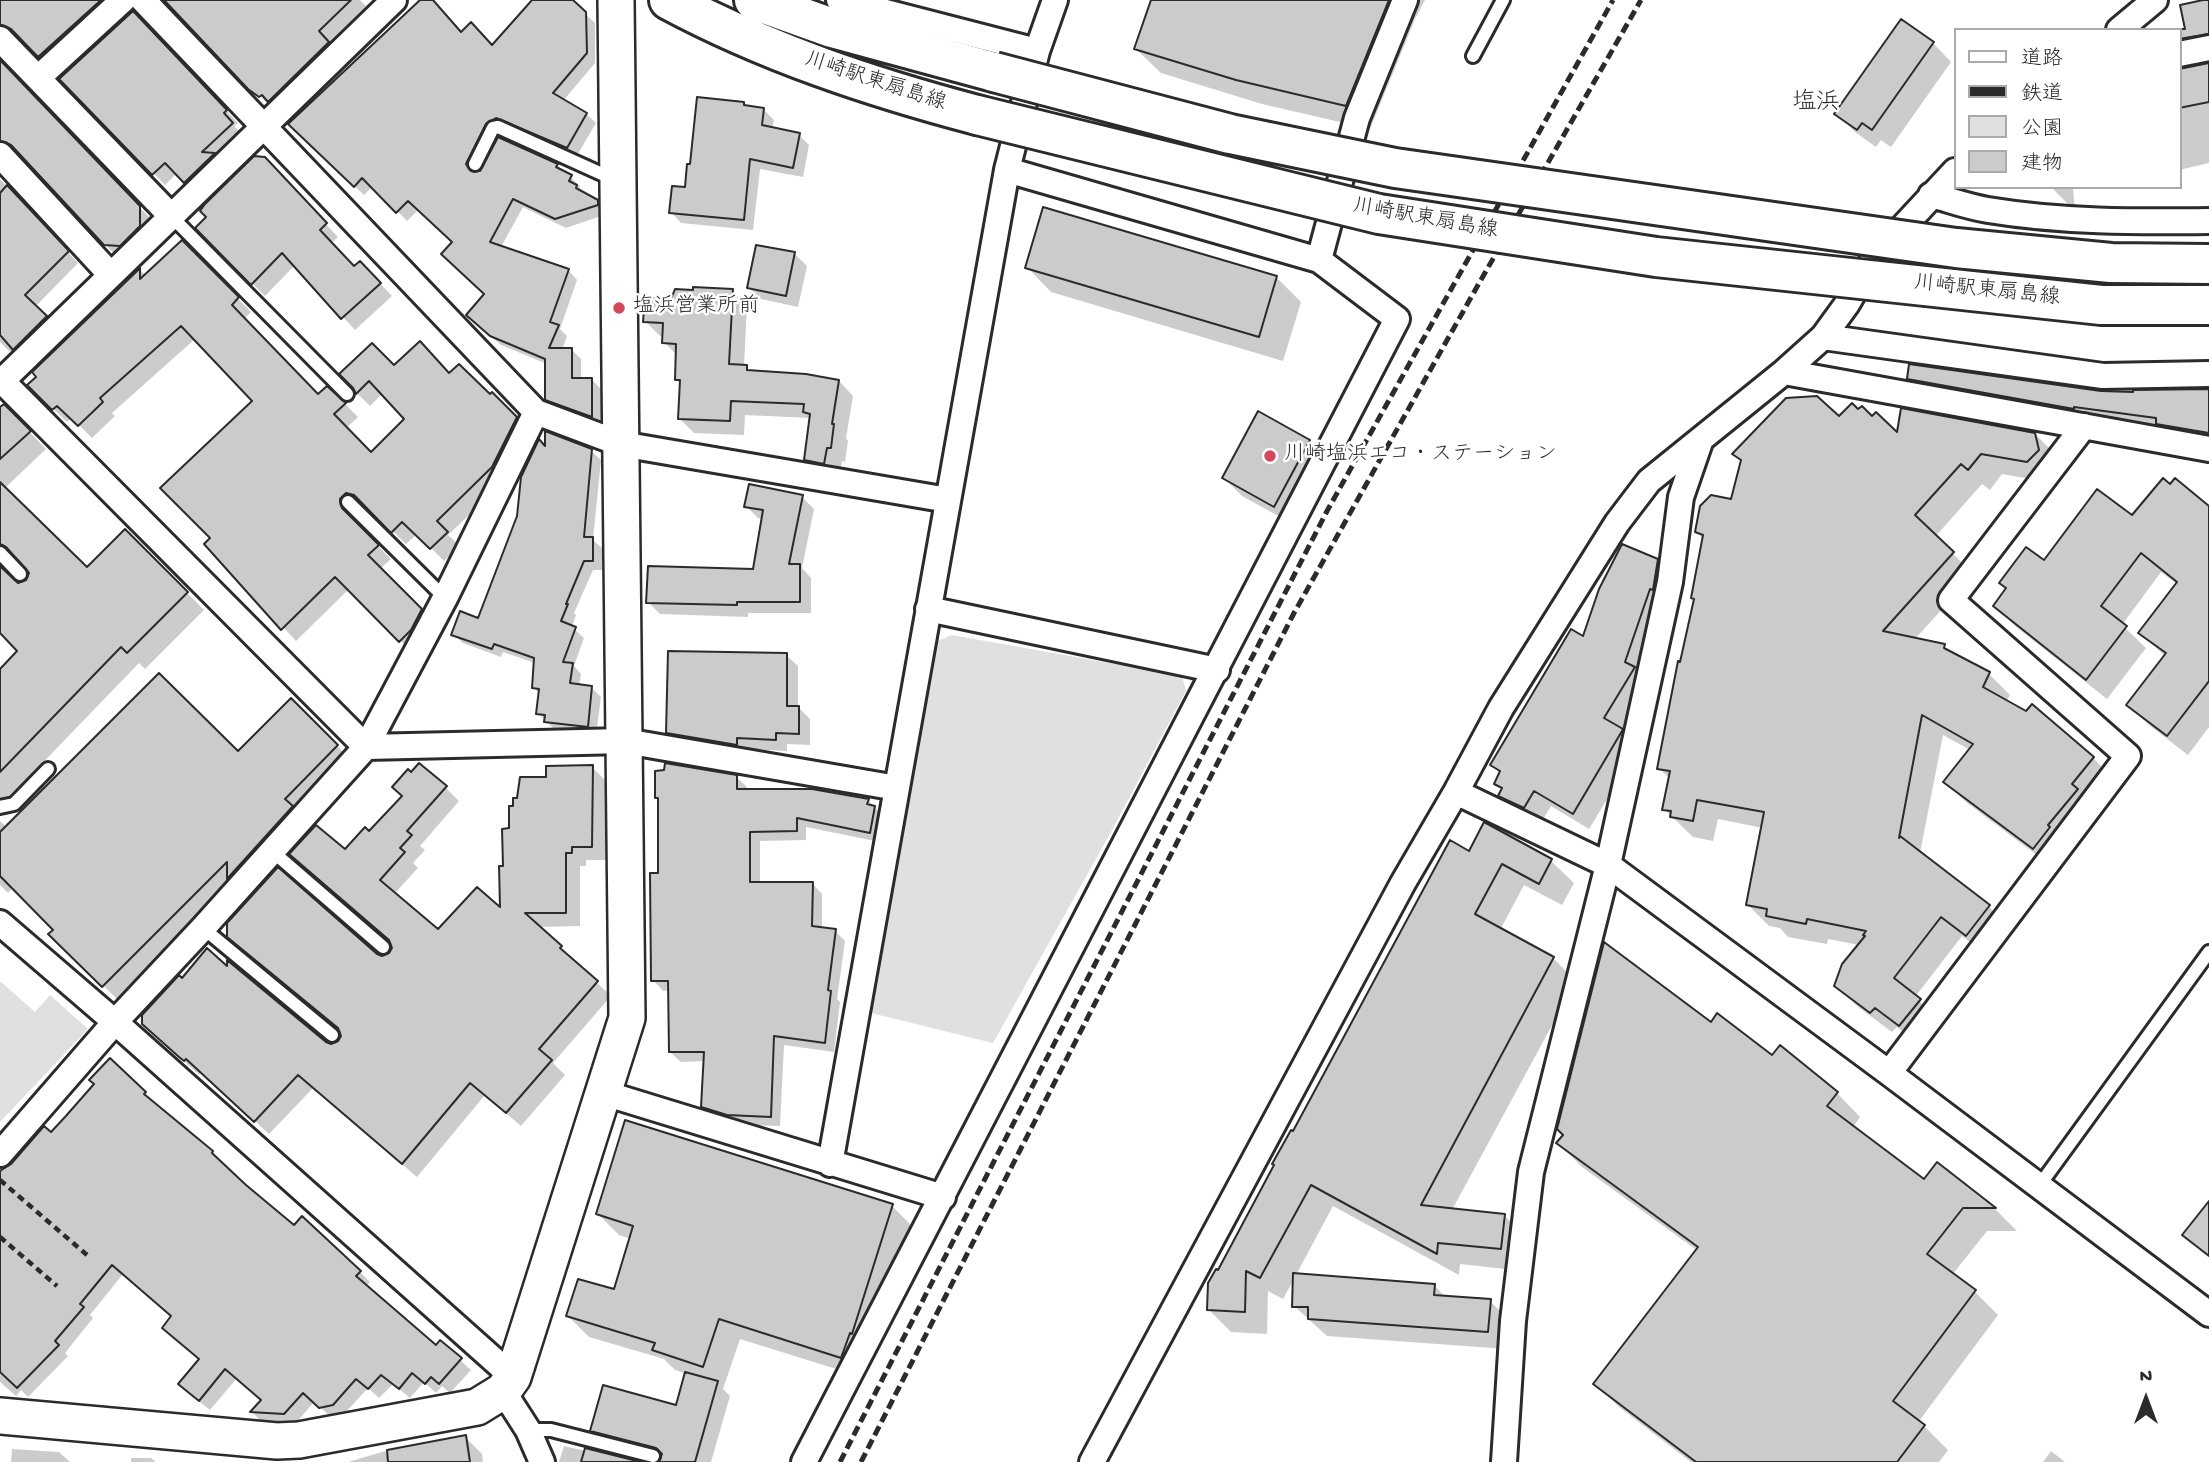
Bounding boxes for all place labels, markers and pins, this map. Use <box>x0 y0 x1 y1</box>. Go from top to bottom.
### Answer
place label: 塩浜営業所前 <box>633 295 759 321</box>
marker: 塩浜営業所前 <box>611 300 627 316</box>
place label: 川崎塩浜エコ・ステーション <box>1284 443 1557 469</box>
marker: 川崎塩浜エコ・ステーション <box>1262 448 1278 464</box>

